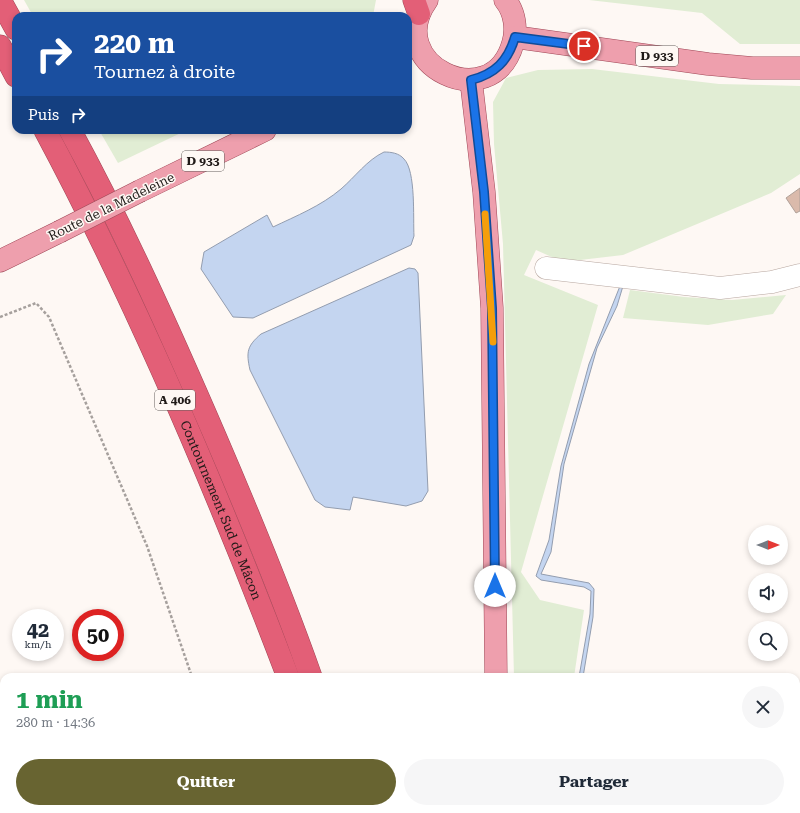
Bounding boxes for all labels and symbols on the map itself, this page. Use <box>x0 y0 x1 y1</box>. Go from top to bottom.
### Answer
pin <box>567 29 601 63</box>
road number: D 933 <box>636 46 678 66</box>
road number: D 933 <box>182 151 224 171</box>
street label: Route de la Madeleine <box>46 169 177 244</box>
road number: A 406 <box>155 390 195 410</box>
street label: Contournement Sud de Mâcon <box>177 418 265 602</box>
north arrow <box>748 525 788 565</box>
position arrow <box>474 565 516 607</box>
speed limit sign: 50 <box>72 609 124 661</box>

